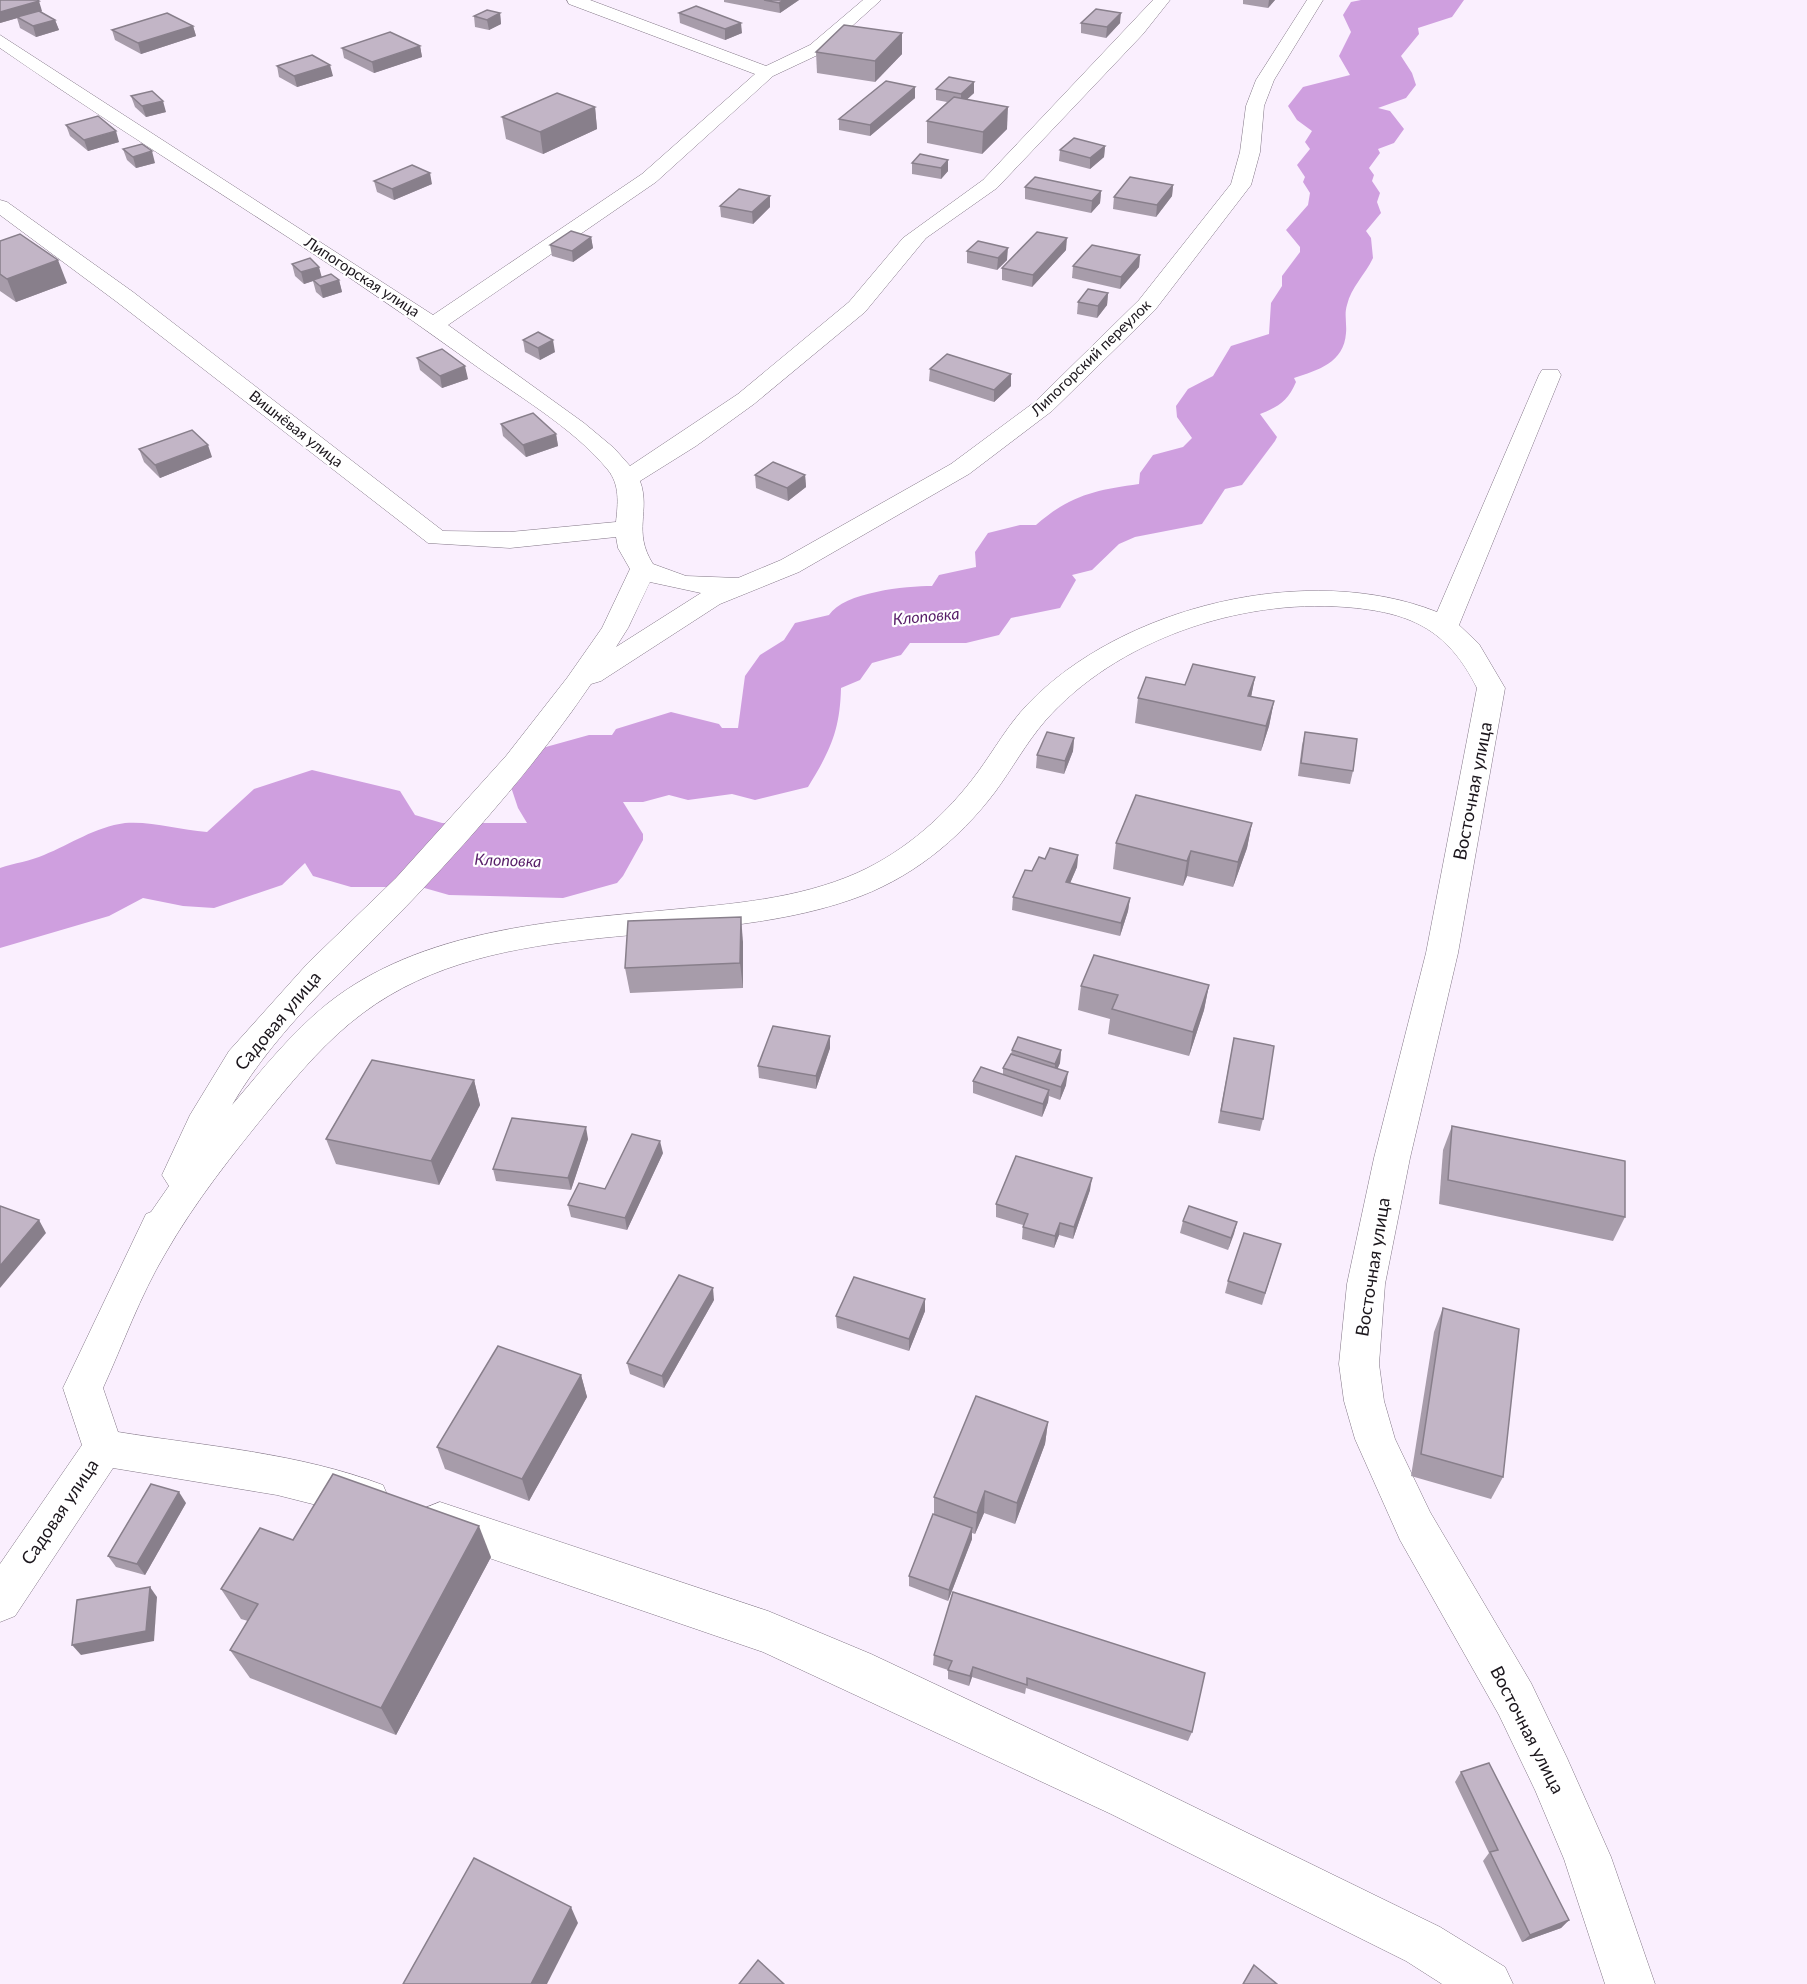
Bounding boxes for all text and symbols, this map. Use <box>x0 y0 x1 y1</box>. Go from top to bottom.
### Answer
street label: Липогорская улица <box>301 232 424 320</box>
street label: Липогорский переулок <box>1026 295 1154 420</box>
street label: Вишнёвая улица <box>246 386 347 470</box>
water label: Клоповка <box>892 603 960 628</box>
street label: Восточная улица <box>1448 720 1496 862</box>
water label: Клоповка <box>474 849 542 870</box>
street label: Садовая улица <box>229 966 325 1074</box>
street label: Восточная улица <box>1350 1196 1394 1338</box>
street label: Садовая улица <box>16 1454 103 1568</box>
street label: Восточная улица <box>1486 1662 1570 1797</box>

